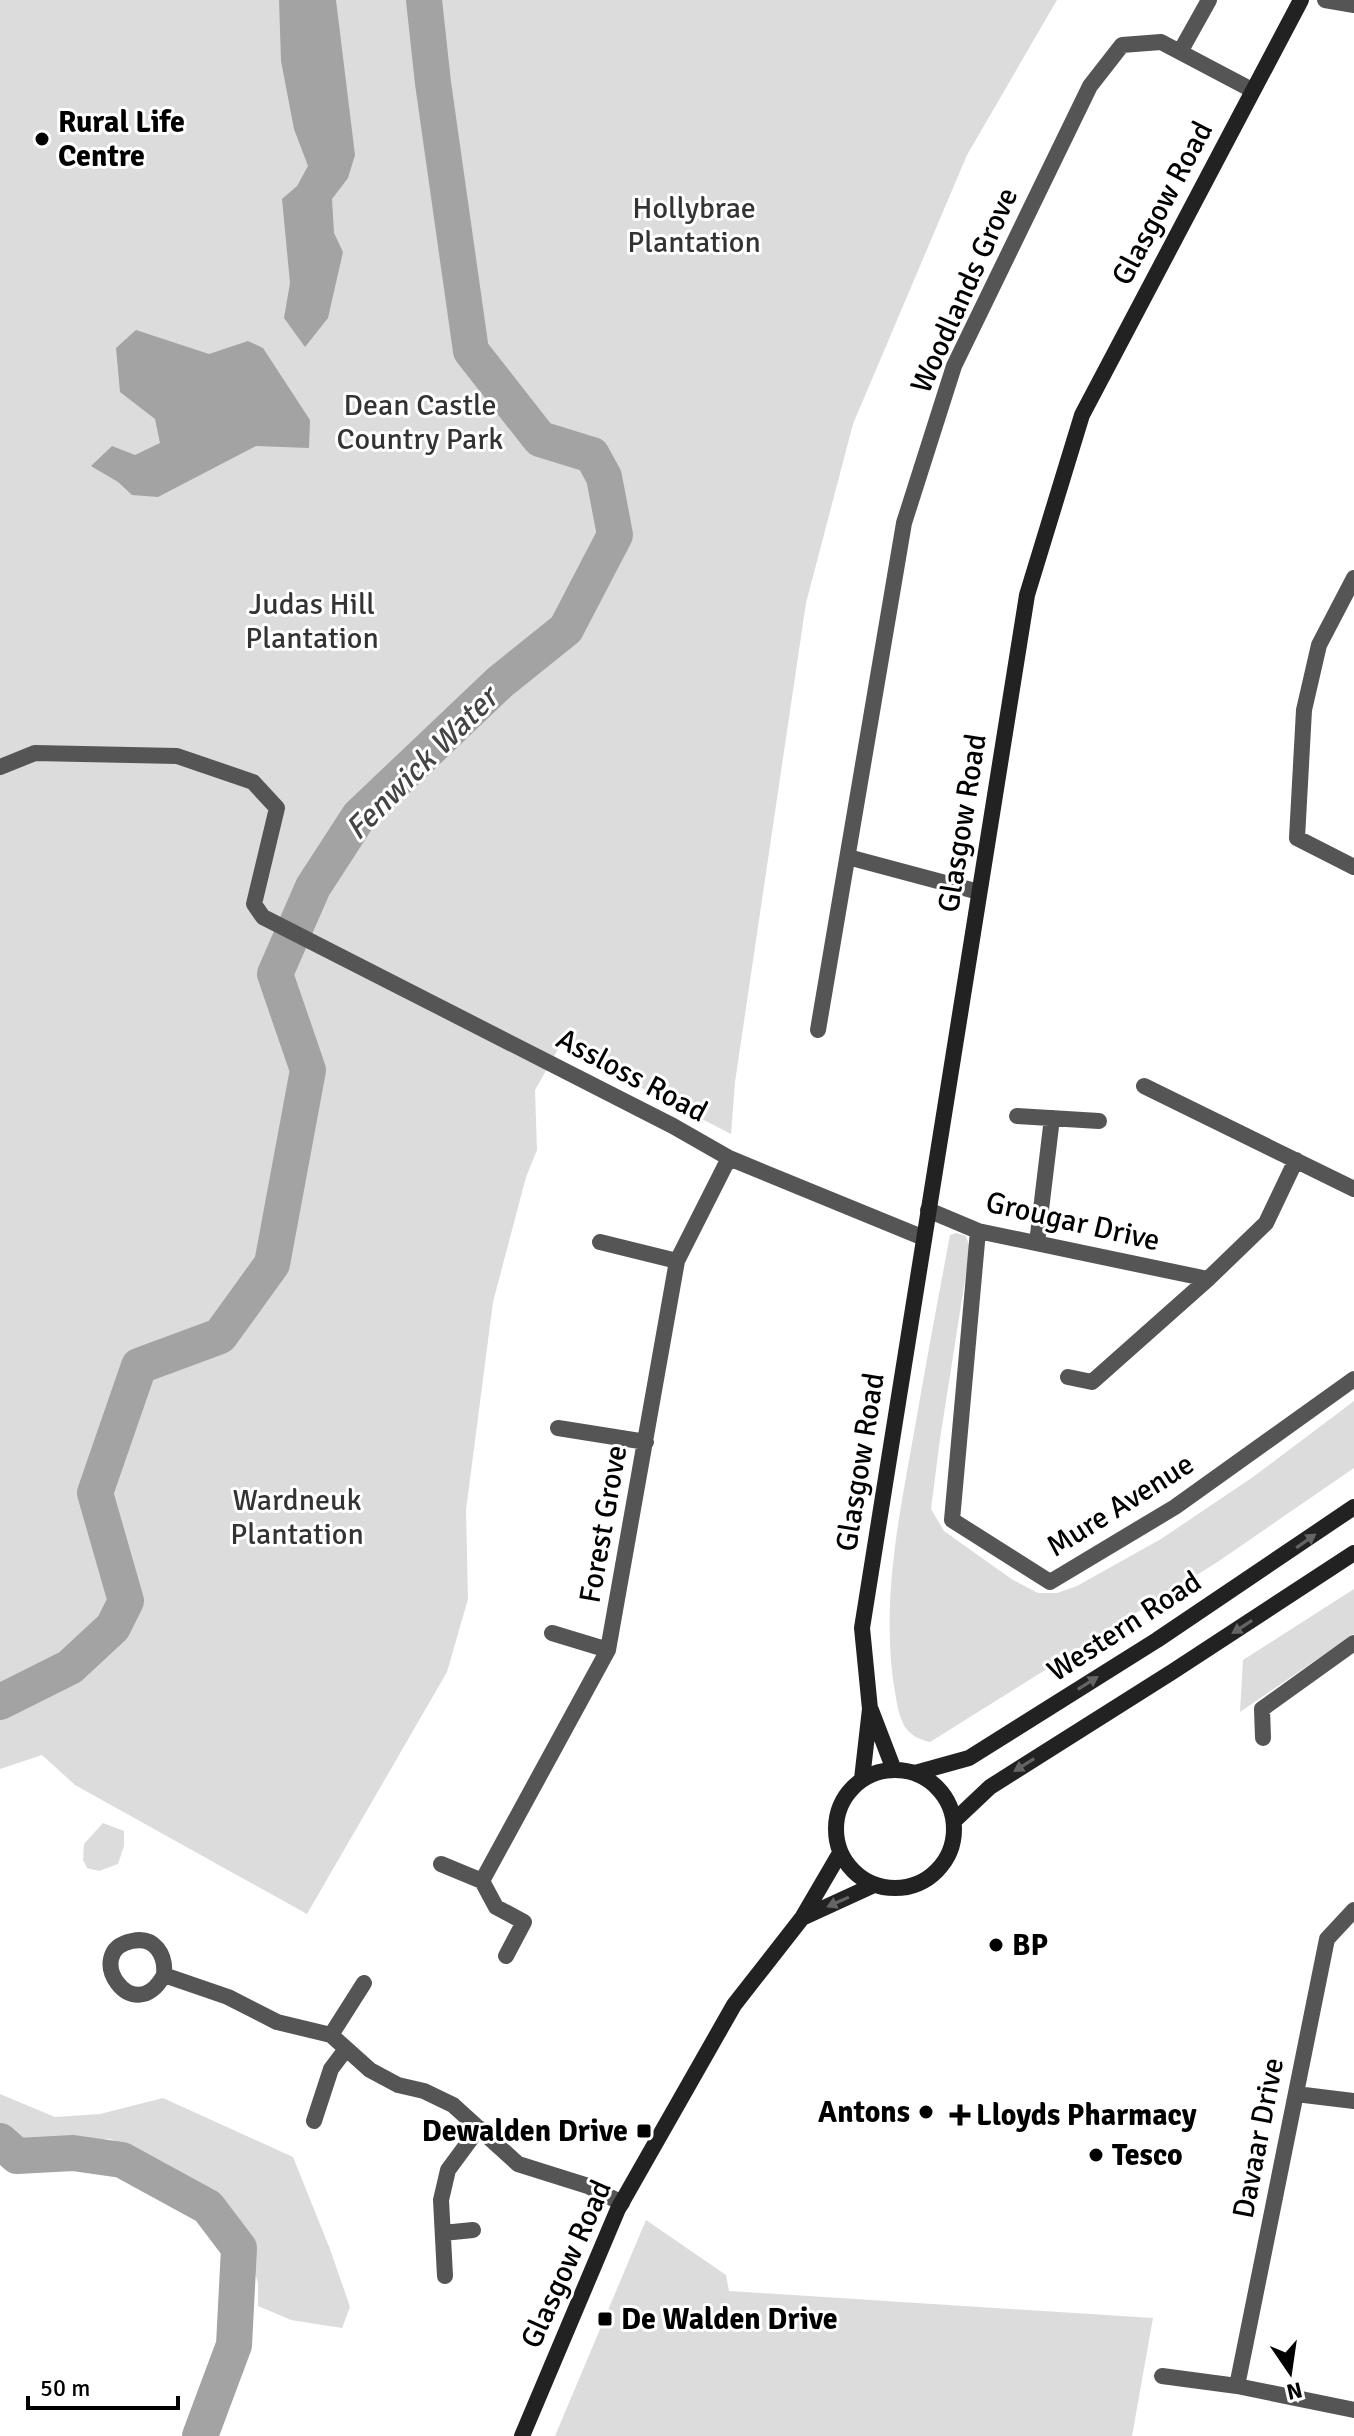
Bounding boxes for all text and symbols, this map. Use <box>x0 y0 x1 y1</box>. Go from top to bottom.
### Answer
place label: Rural Life Centre <box>58 104 185 175</box>
street label: Glasgow Road <box>1104 115 1221 291</box>
marker: Rural Life Centre <box>33 130 51 148</box>
street label: Woodlands Grove <box>903 182 1026 399</box>
park label: Hollybrae Plantation <box>627 190 761 261</box>
park label: Dean Castle Country Park <box>337 387 503 458</box>
park label: Judas Hill Plantation <box>245 586 379 657</box>
water label: Fenwick Water <box>337 676 509 848</box>
street label: Glasgow Road <box>930 731 995 915</box>
street label: Assloss Road <box>550 1020 714 1131</box>
street label: Grougar Drive <box>982 1183 1164 1259</box>
street label: Glasgow Road <box>828 1370 893 1554</box>
street label: Forest Grove <box>571 1442 636 1606</box>
street label: Mure Avenue <box>1040 1446 1201 1565</box>
park label: Wardneuk Plantation <box>230 1482 364 1553</box>
one-way arrow <box>1295 1533 1316 1549</box>
street label: Western Road <box>1040 1563 1208 1690</box>
one-way arrow <box>1231 1619 1253 1633</box>
one-way arrow <box>1077 1676 1099 1690</box>
one-way arrow <box>1014 1757 1035 1772</box>
one-way arrow <box>826 1895 850 1909</box>
place label: BP <box>1012 1927 1048 1964</box>
marker: BP <box>987 1936 1005 1954</box>
street label: Davaar Drive <box>1225 2055 1292 2221</box>
place label: Antons <box>818 2094 910 2131</box>
place label: Lloyds Pharmacy <box>976 2097 1197 2134</box>
marker: Antons <box>917 2103 935 2121</box>
marker: Lloyds Pharmacy <box>951 2106 969 2124</box>
place label: Dewalden Drive <box>422 2113 628 2150</box>
marker: Dewalden Drive <box>635 2122 653 2140</box>
place label: Tesco <box>1112 2137 1183 2174</box>
marker: Tesco <box>1087 2146 1105 2164</box>
street label: Glasgow Road <box>513 2174 620 2354</box>
place label: De Walden Drive <box>621 2301 838 2338</box>
marker: De Walden Drive <box>596 2310 614 2328</box>
north arrow <box>1250 2332 1330 2412</box>
scale bar <box>28 2360 178 2410</box>
text: 50 m <box>40 2373 90 2403</box>
text: N <box>1284 2376 1305 2406</box>

